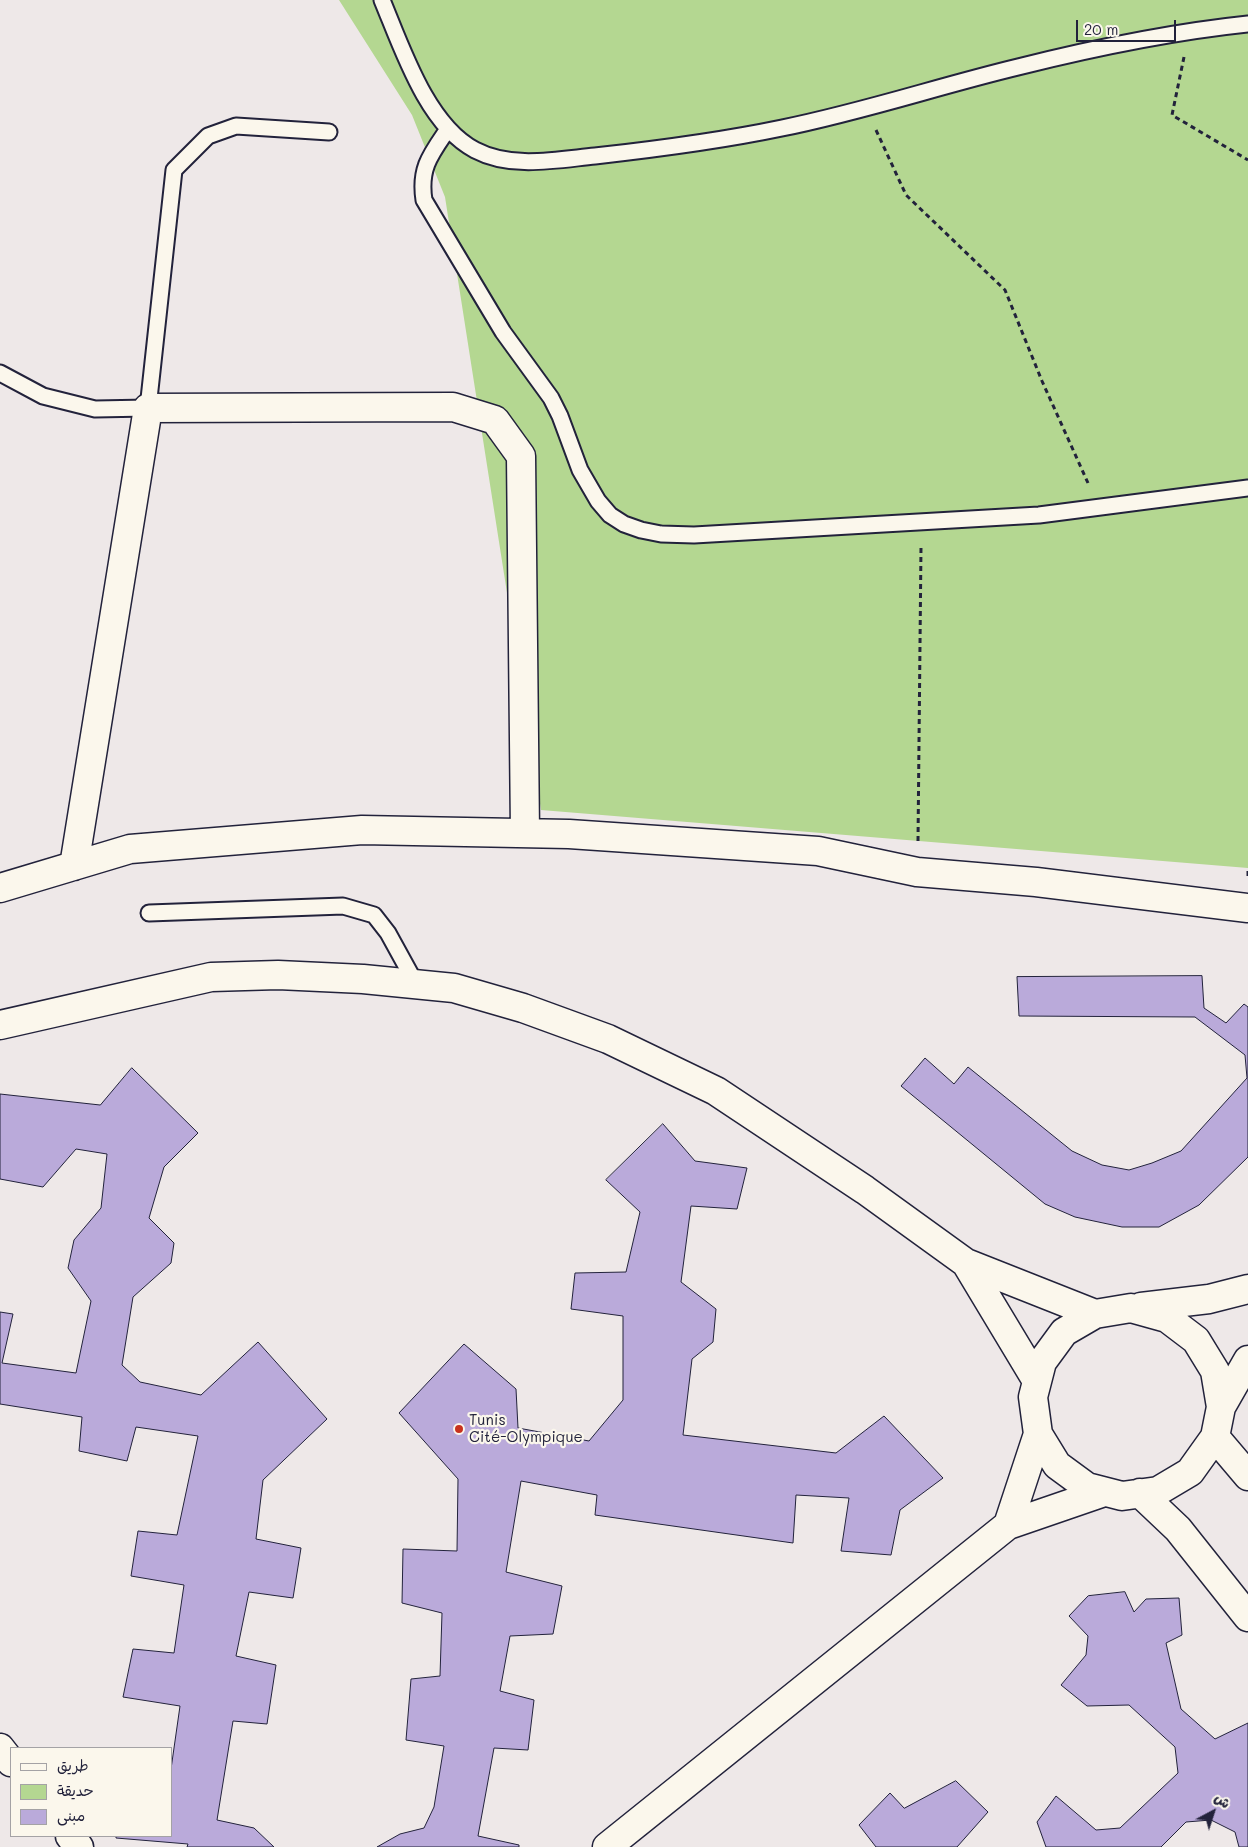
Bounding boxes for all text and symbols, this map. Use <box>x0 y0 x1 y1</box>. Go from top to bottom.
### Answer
scale bar <box>1078 10 1178 42</box>
text: 20 m <box>1084 19 1118 39</box>
place label: Tunis Cité-Olympique <box>469 1411 583 1446</box>
marker: Tunis Cité-Olympique <box>453 1423 465 1435</box>
legend <box>10 1747 172 1837</box>
text: طريق <box>57 1755 89 1775</box>
text: حديقة <box>57 1780 94 1800</box>
north arrow <box>1188 1787 1238 1837</box>
text: ش <box>1211 1788 1235 1812</box>
text: مبنى <box>57 1805 85 1825</box>

